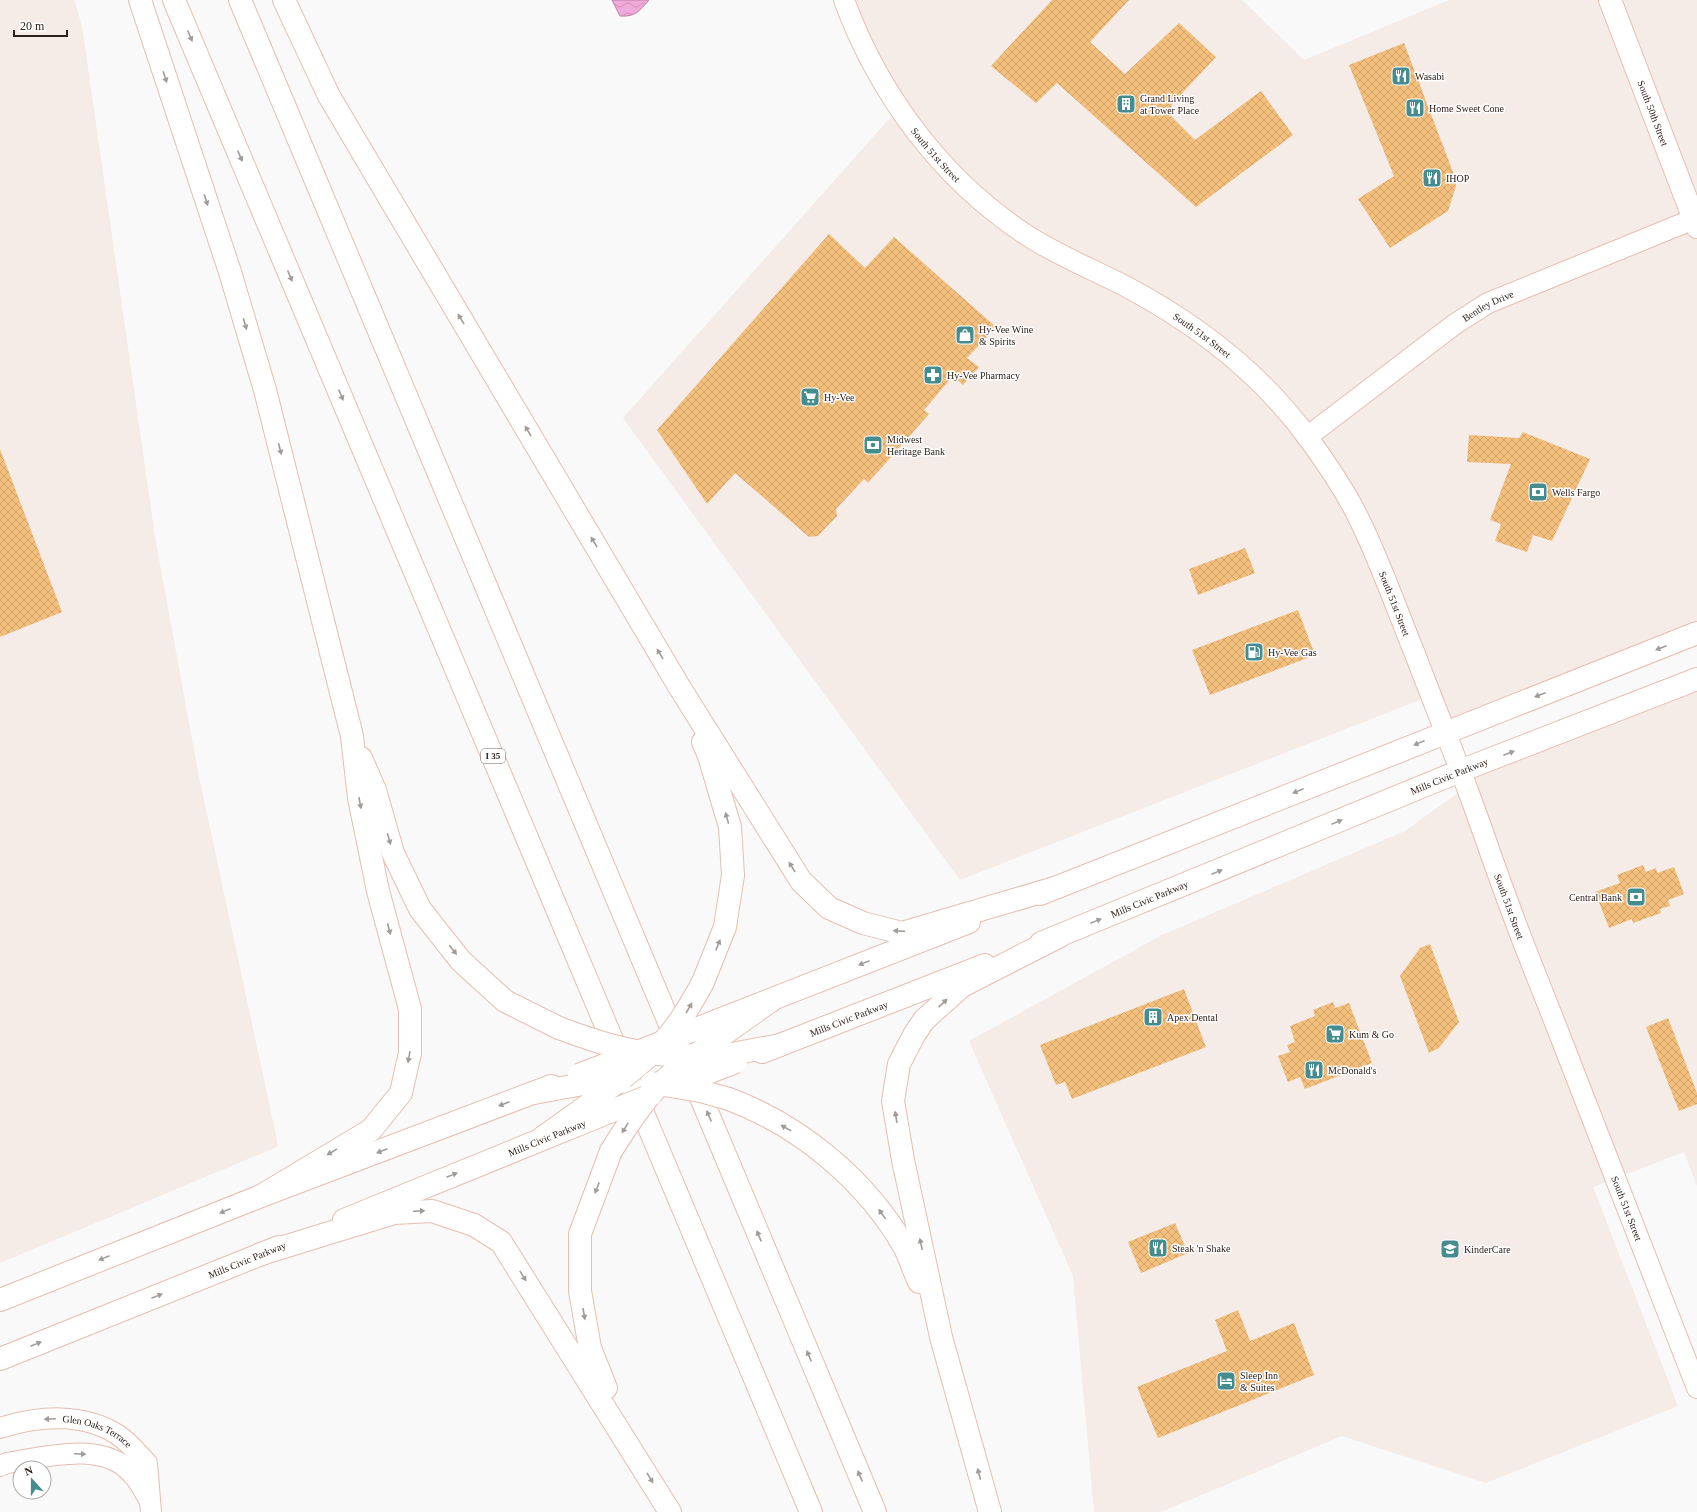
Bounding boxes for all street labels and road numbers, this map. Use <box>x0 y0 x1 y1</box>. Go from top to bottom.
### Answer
street label: South 50th Street <box>1636 79 1671 148</box>
street label: South 51st Street <box>909 125 963 184</box>
street label: Bentley Drive <box>1460 288 1515 324</box>
street label: South 51st Street <box>1171 310 1233 360</box>
street label: South 51st Street <box>1377 569 1413 638</box>
road number: I 35 <box>481 749 505 763</box>
street label: Mills Civic Parkway <box>1409 755 1490 796</box>
street label: South 51st Street <box>1493 872 1527 941</box>
street label: Mills Civic Parkway <box>1109 878 1190 919</box>
street label: Mills Civic Parkway <box>808 998 889 1038</box>
street label: Mills Civic Parkway <box>506 1117 587 1158</box>
street label: South 51st Street <box>1610 1174 1645 1242</box>
street label: Mills Civic Parkway <box>207 1239 287 1281</box>
street label: Glen Oaks Terrace <box>62 1413 135 1450</box>

